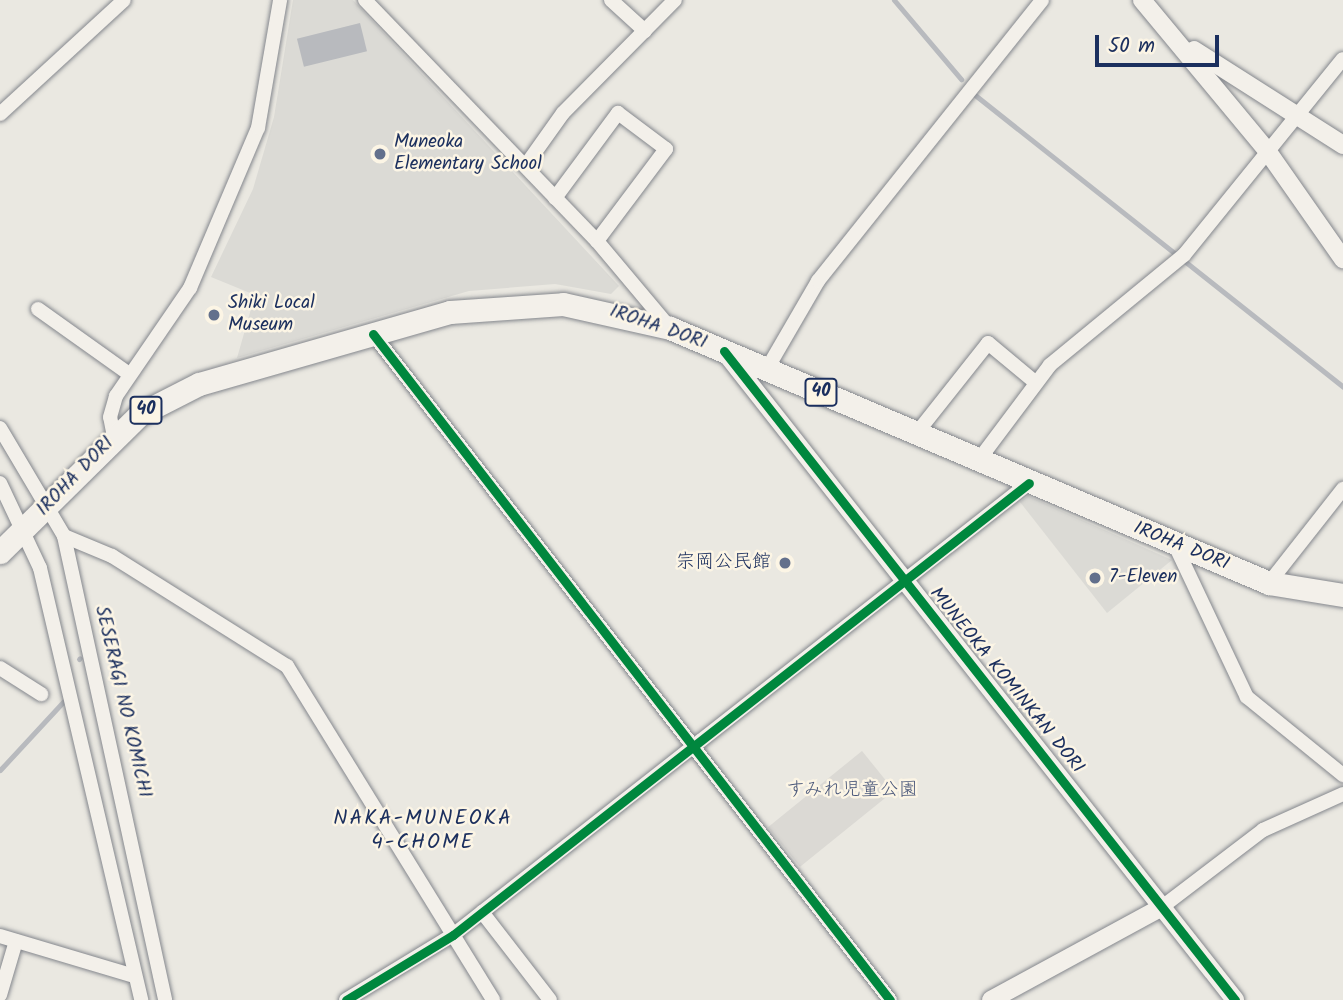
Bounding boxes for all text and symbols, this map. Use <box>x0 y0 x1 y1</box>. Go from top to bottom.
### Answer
scale bar <box>1098 21 1222 65</box>
text: 50 m <box>1108 30 1155 63</box>
place label: Muneoka Elementary School <box>394 132 542 176</box>
marker: Muneoka Elementary School <box>372 146 388 162</box>
place label: Shiki Local Museum <box>228 293 315 337</box>
street label: IROHA DORI <box>606 301 710 355</box>
marker: Shiki Local Museum <box>206 307 222 323</box>
road number: 40 <box>804 378 838 406</box>
road number: 40 <box>128 396 164 424</box>
street label: IROHA DORI <box>33 433 119 521</box>
street label: IROHA DORI <box>1130 517 1232 577</box>
place label: 宗岡公民館 <box>676 552 771 574</box>
marker: 宗岡公民館 <box>777 555 793 571</box>
place label: 7-Eleven <box>1109 567 1177 589</box>
marker: 7-Eleven <box>1087 570 1103 586</box>
street label: MUNEOKA KOMINKAN DORI <box>924 583 1088 779</box>
street label: SESERAGI NO KOMICHI <box>89 604 155 800</box>
park label: すみれ児童公園 <box>786 780 918 802</box>
district label: NAKA-MUNEOKA 4-CHOME <box>335 806 511 856</box>

